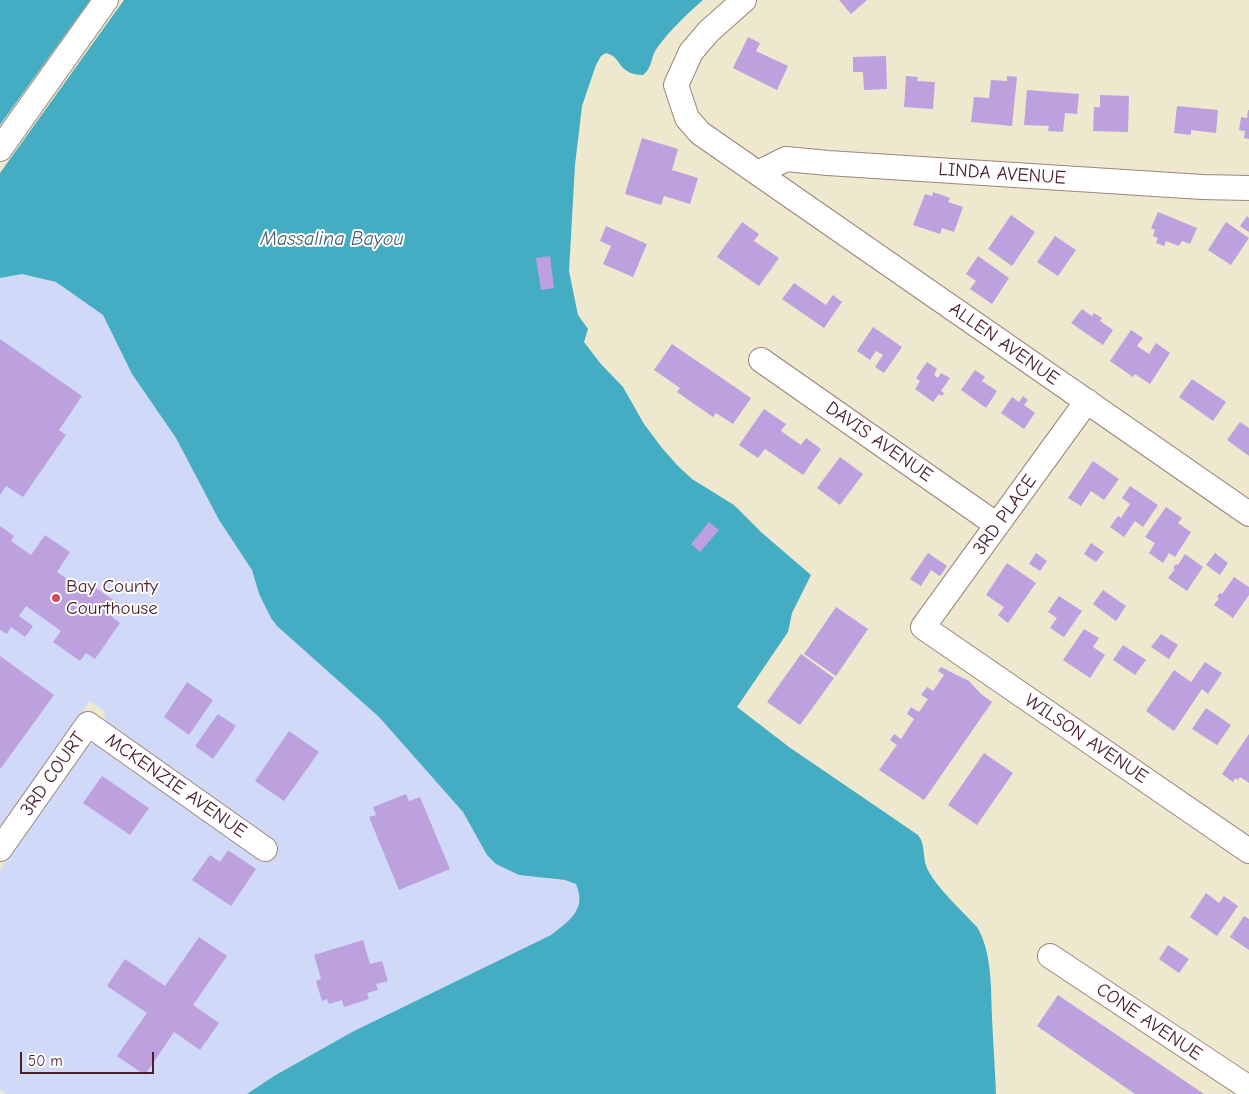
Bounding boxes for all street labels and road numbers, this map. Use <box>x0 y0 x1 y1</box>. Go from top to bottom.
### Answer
street label: LINDA AVENUE <box>938 158 1066 190</box>
street label: ALLEN AVENUE <box>945 298 1063 390</box>
street label: DAVIS AVENUE <box>821 397 937 487</box>
street label: 3RD PLACE <box>968 470 1042 560</box>
street label: WILSON AVENUE <box>1020 689 1152 789</box>
street label: 3RD COURT <box>16 728 90 820</box>
street label: MCKENZIE AVENUE <box>101 729 251 843</box>
street label: CONE AVENUE <box>1092 978 1206 1066</box>

